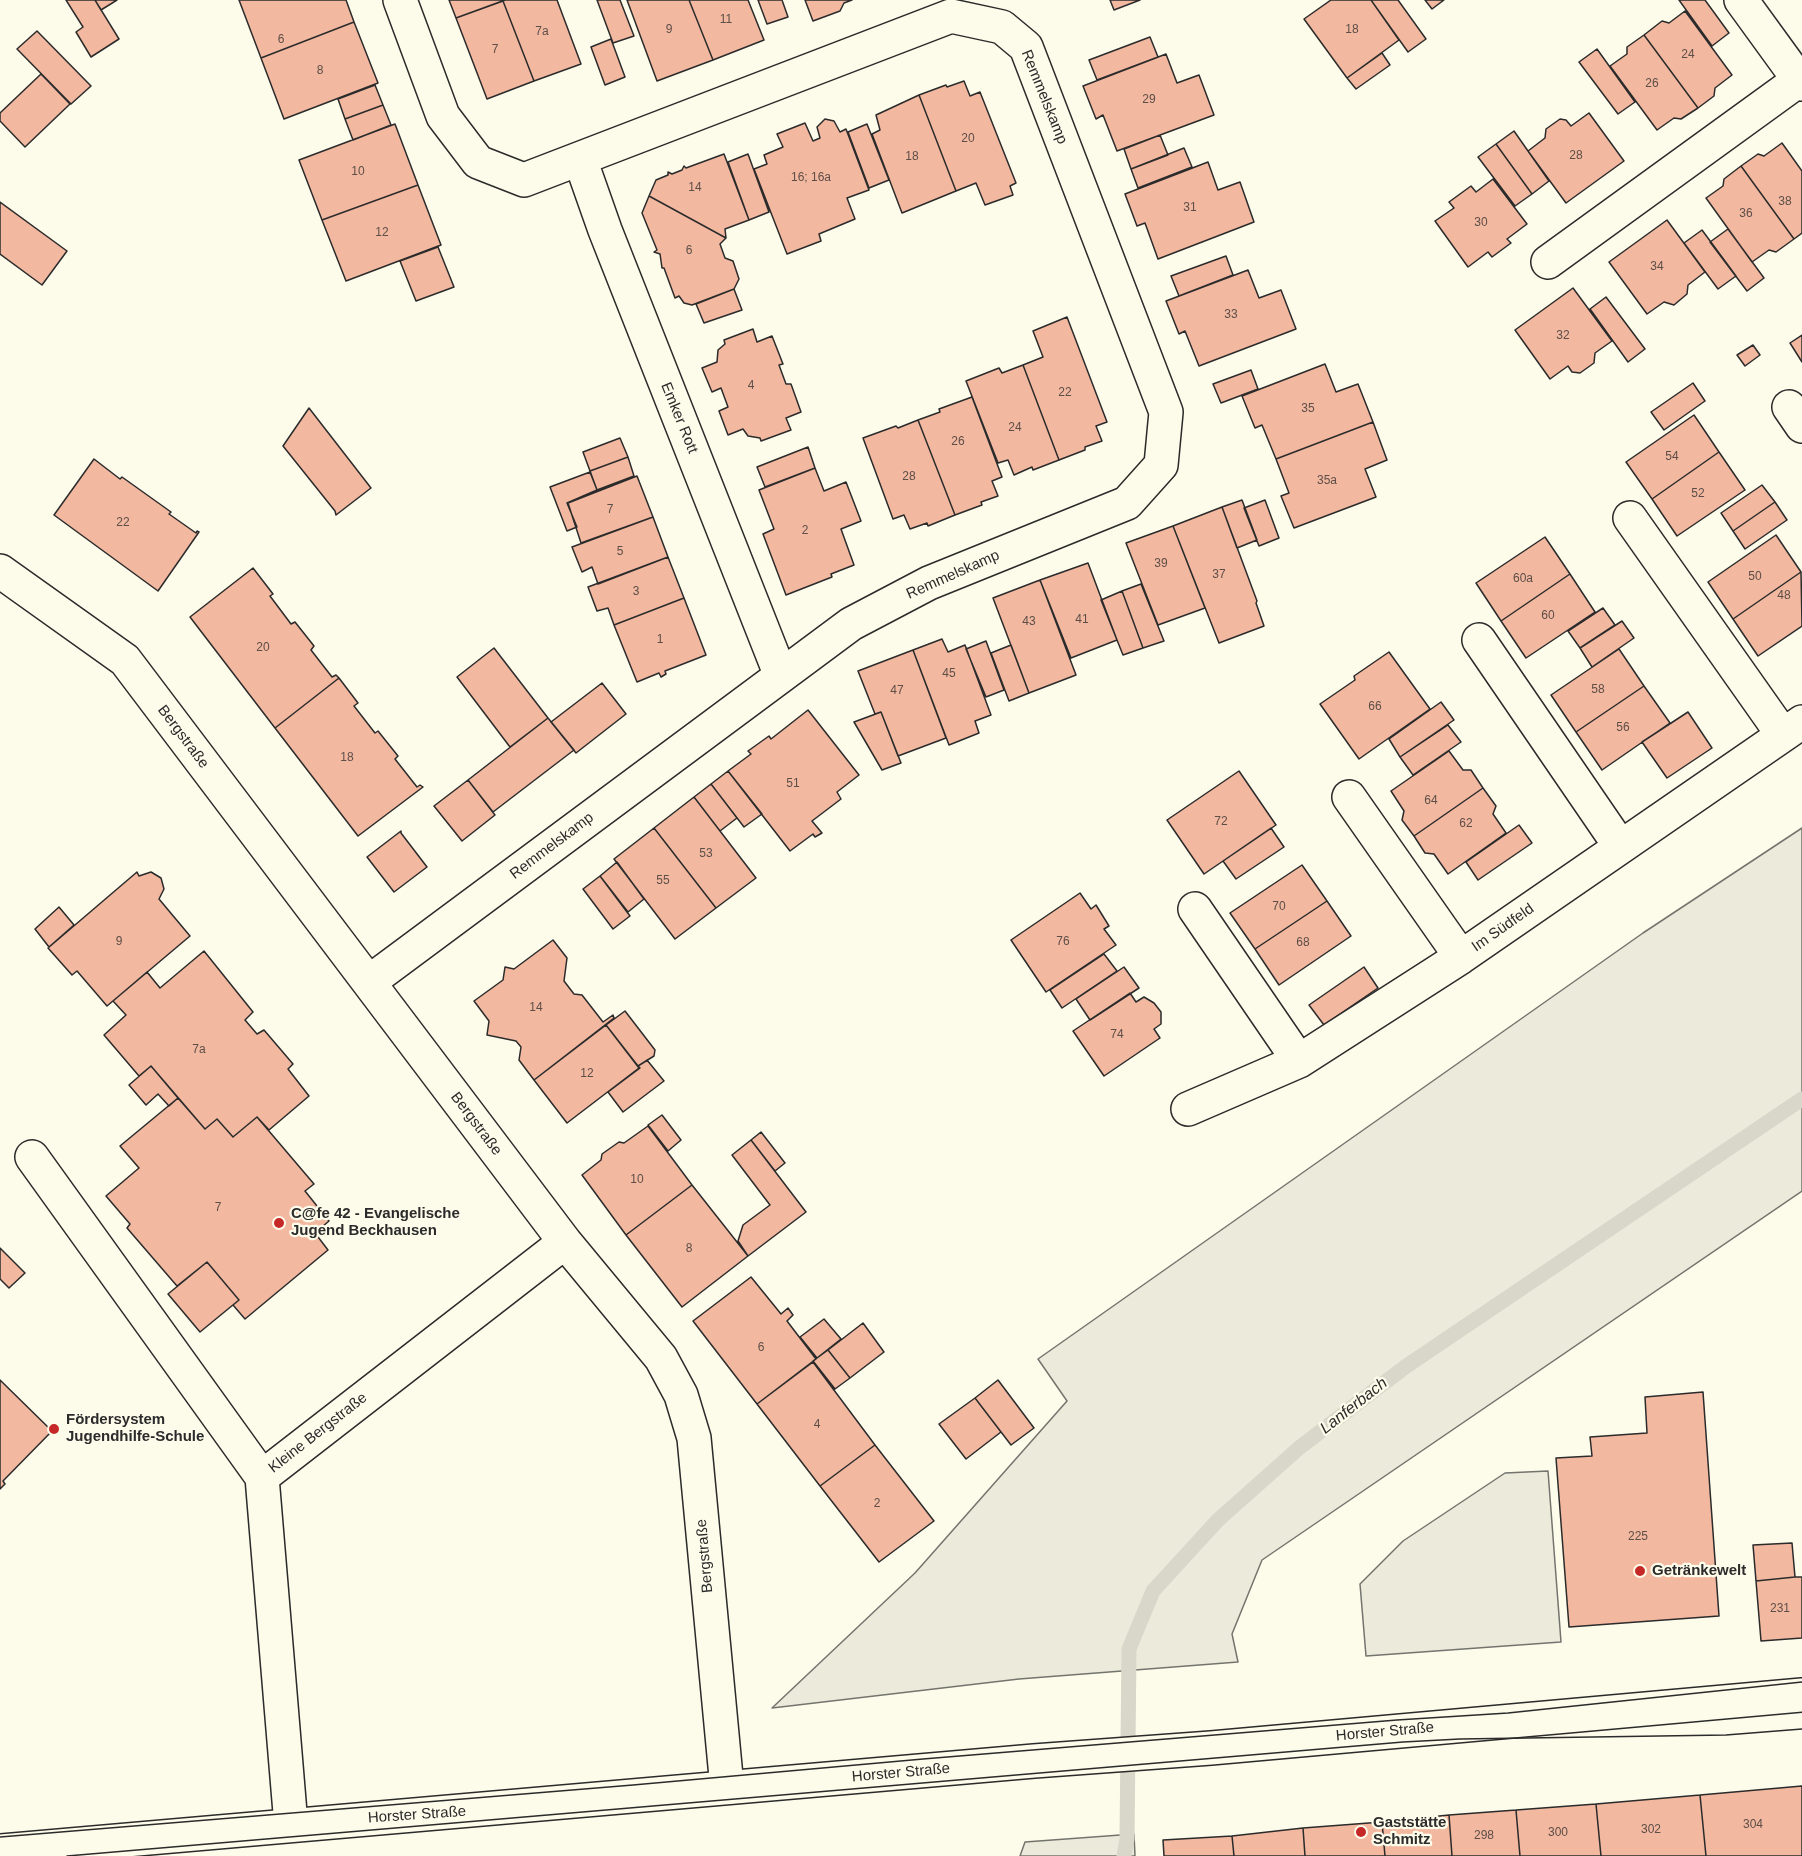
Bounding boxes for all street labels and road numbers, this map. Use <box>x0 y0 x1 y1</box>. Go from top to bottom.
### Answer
street label: Remmelskamp <box>1017 47 1071 147</box>
street label: Emker Rott <box>657 380 701 456</box>
street label: Remmelskamp <box>904 546 1002 604</box>
street label: Bergstraße <box>153 702 213 772</box>
street label: Remmelskamp <box>507 809 597 883</box>
street label: Im Südfeld <box>1468 900 1538 956</box>
street label: Bergstraße <box>446 1089 506 1159</box>
street label: Kleine Bergstraße <box>265 1389 371 1477</box>
street label: Bergstraße <box>693 1518 717 1594</box>
street label: Horster Straße <box>1335 1719 1435 1745</box>
street label: Horster Straße <box>851 1760 951 1786</box>
street label: Horster Straße <box>367 1803 467 1827</box>

